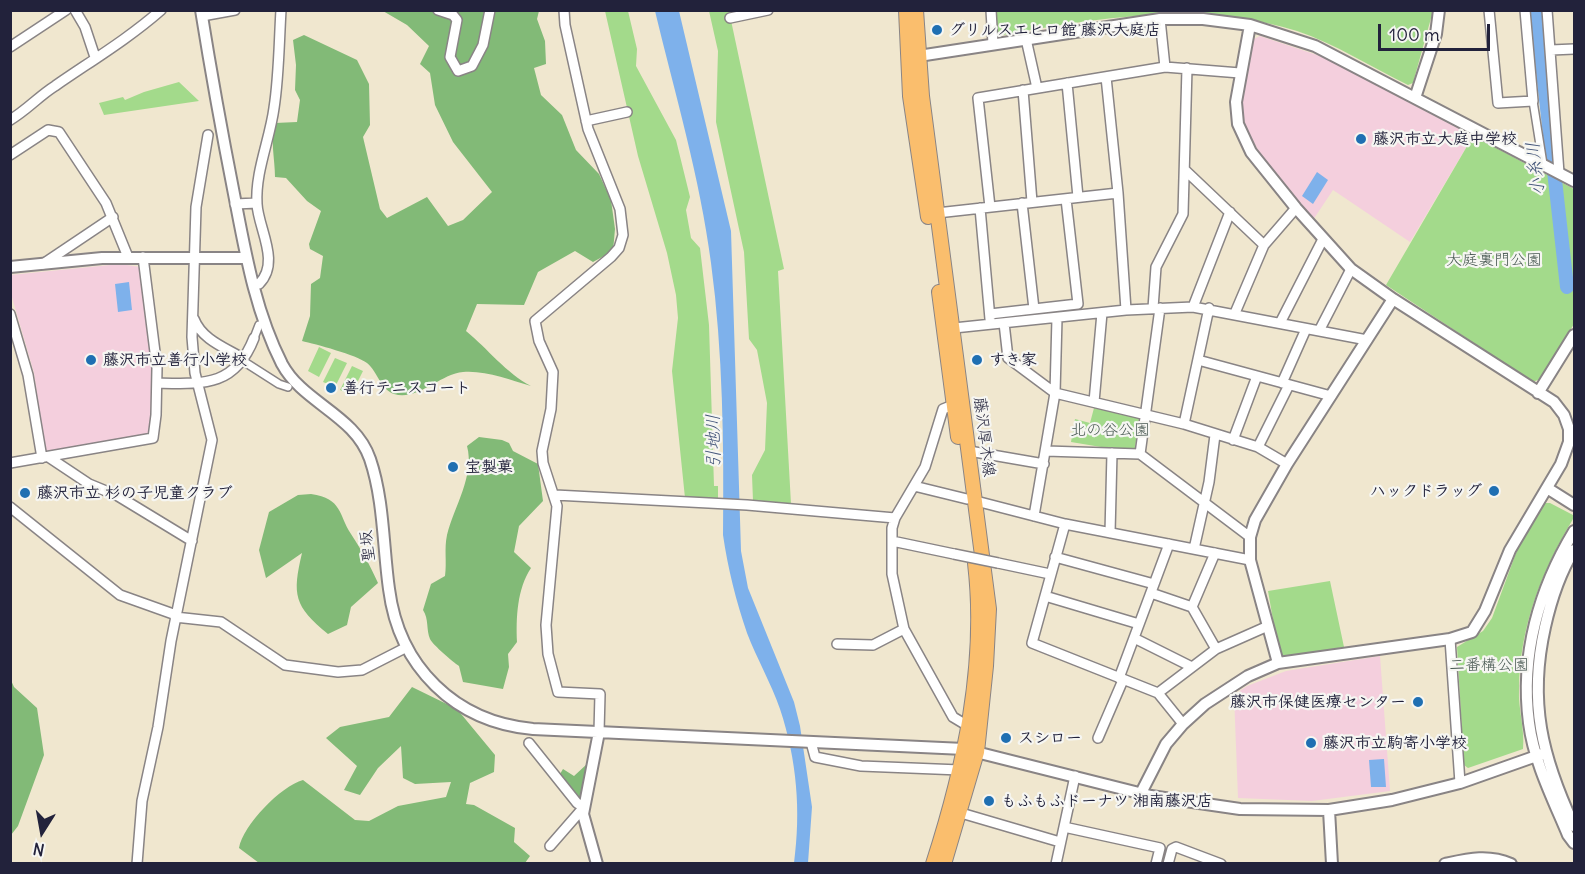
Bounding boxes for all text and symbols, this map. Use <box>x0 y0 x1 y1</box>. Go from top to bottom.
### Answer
scale bar <box>1381 12 1494 50</box>
place label: グリルスエヒロ館 藤沢大庭店 <box>949 20 1161 40</box>
marker: グリルスエヒロ館 藤沢大庭店 <box>930 23 944 37</box>
text: 100 m <box>1389 23 1440 46</box>
place label: 藤沢市立大庭中学校 <box>1373 129 1517 149</box>
marker: 藤沢市立大庭中学校 <box>1354 132 1368 146</box>
water label: 小糸川 <box>1522 141 1550 197</box>
park label: 大庭裏門公園 <box>1446 250 1542 270</box>
place label: 藤沢市立善行小学校 <box>103 350 247 370</box>
place label: すき家 <box>989 350 1037 370</box>
marker: 藤沢市立善行小学校 <box>84 353 98 367</box>
marker: すき家 <box>970 353 984 367</box>
place label: 善行テニスコート <box>343 378 471 398</box>
marker: 善行テニスコート <box>324 381 338 395</box>
street label: 藤沢厚木線 <box>970 396 998 478</box>
water label: 引地川 <box>703 414 725 468</box>
park label: 北の谷公園 <box>1070 420 1150 440</box>
place label: 宝製菓 <box>465 457 513 477</box>
marker: 宝製菓 <box>446 460 460 474</box>
place label: ハックドラッグ <box>1370 481 1482 501</box>
place label: 藤沢市立 杉の子児童クラブ <box>37 483 233 503</box>
marker: ハックドラッグ <box>1487 484 1501 498</box>
marker: 藤沢市立 杉の子児童クラブ <box>18 486 32 500</box>
street label: 聖坂 <box>357 529 379 563</box>
park label: 二番構公園 <box>1449 655 1529 675</box>
place label: 藤沢市保健医療センター <box>1230 692 1406 712</box>
marker: 藤沢市保健医療センター <box>1411 695 1425 709</box>
place label: スシロー <box>1018 728 1082 748</box>
marker: スシロー <box>999 731 1013 745</box>
place label: 藤沢市立駒寄小学校 <box>1323 733 1467 753</box>
marker: 藤沢市立駒寄小学校 <box>1304 736 1318 750</box>
place label: もふもふドーナツ 湘南藤沢店 <box>1001 791 1213 811</box>
marker: もふもふドーナツ 湘南藤沢店 <box>982 794 996 808</box>
north arrow <box>12 802 72 862</box>
text: N <box>31 839 46 861</box>

